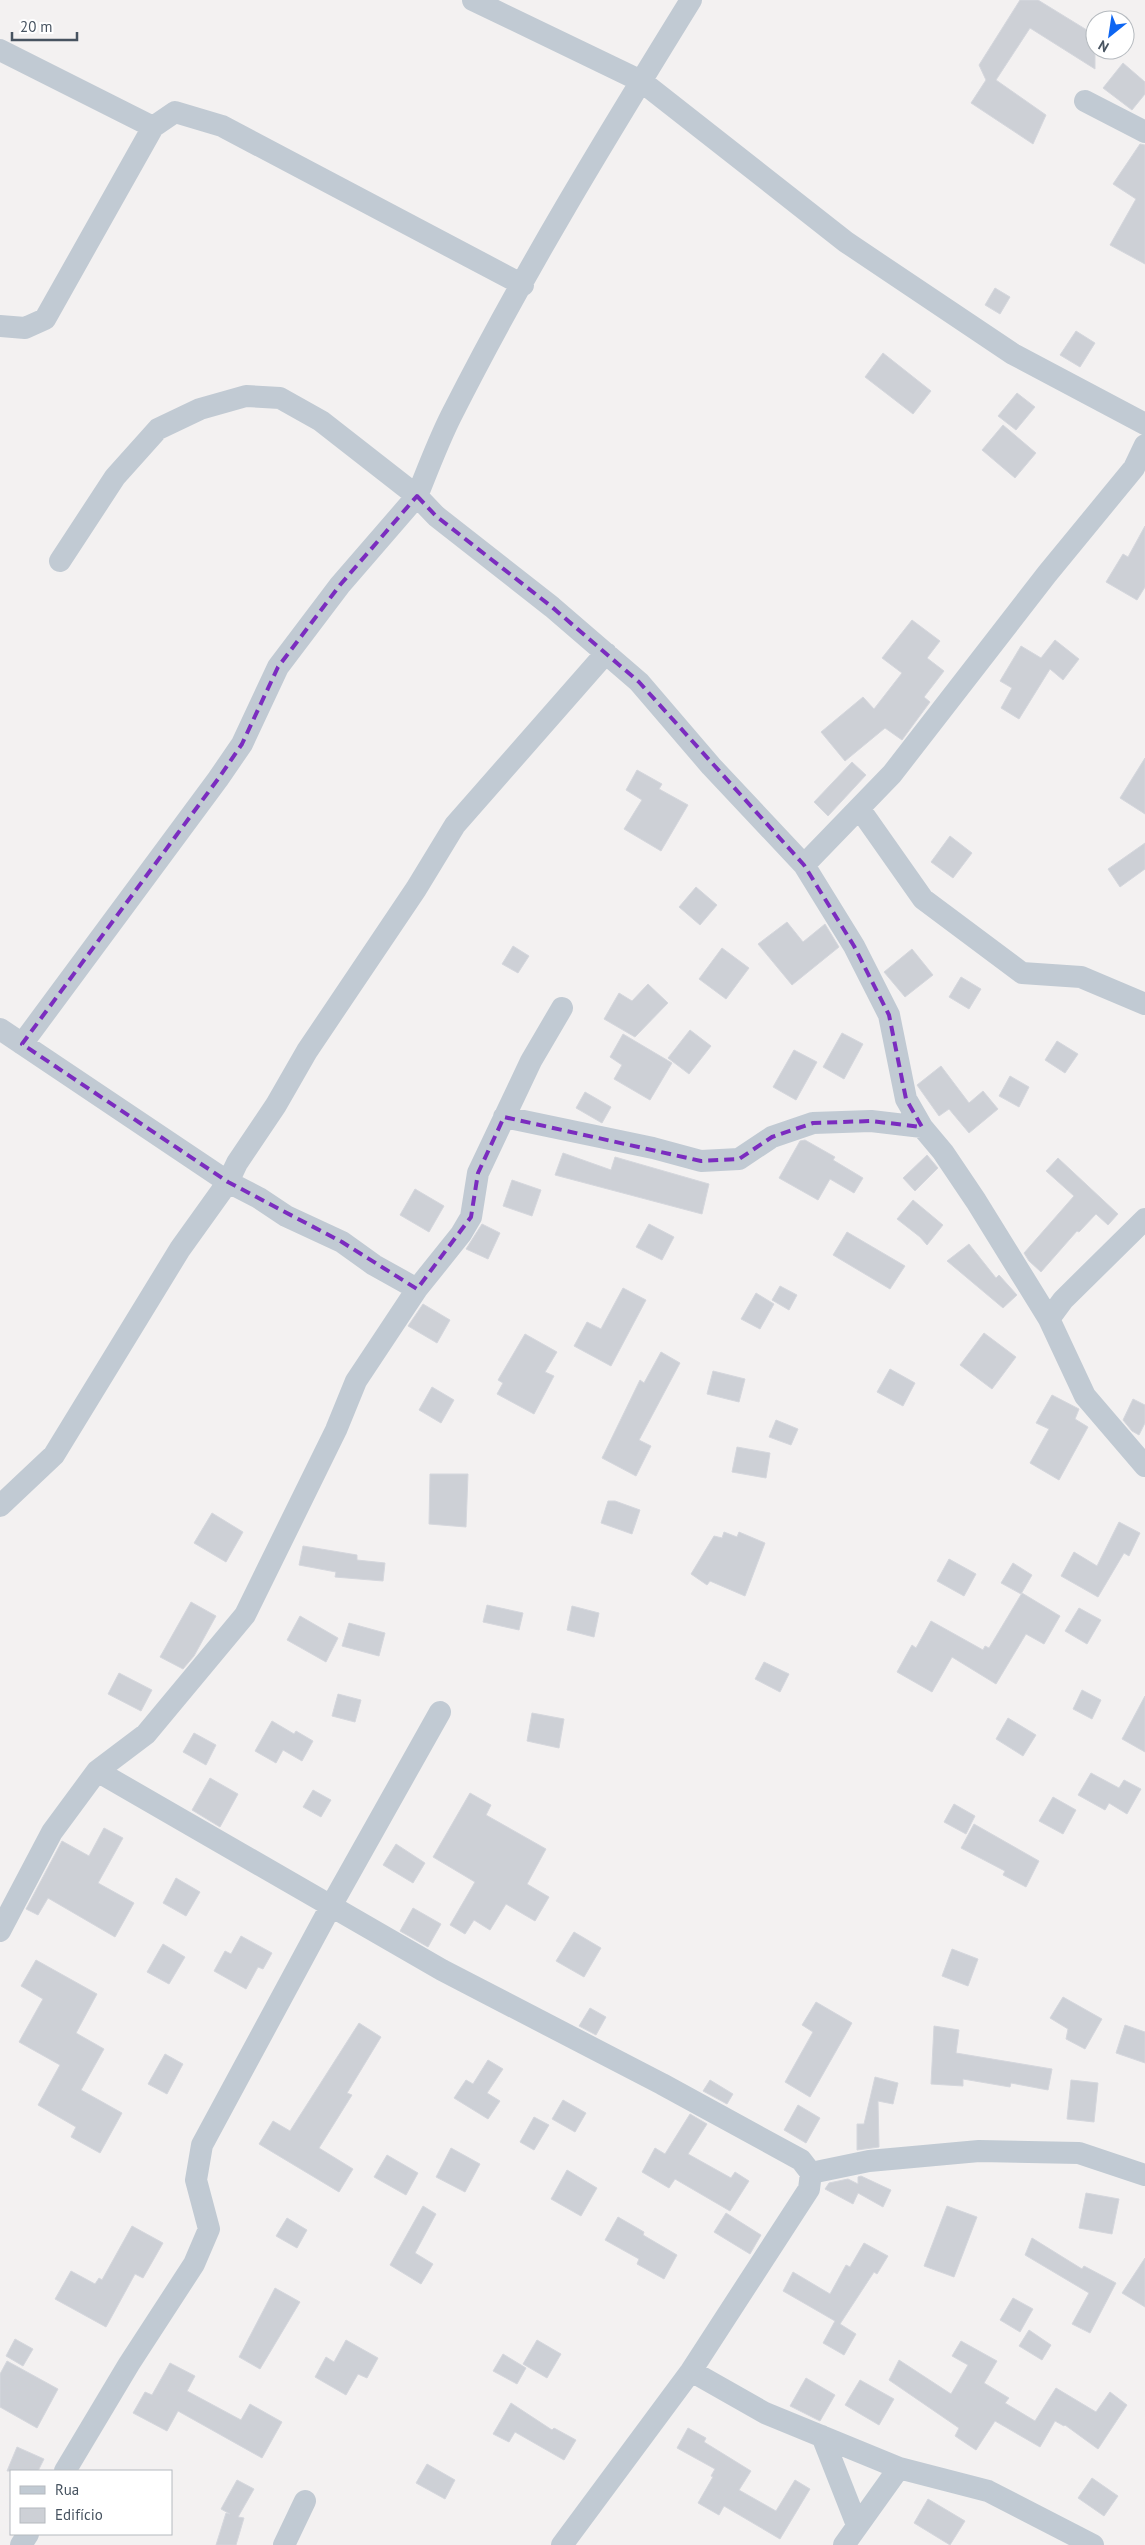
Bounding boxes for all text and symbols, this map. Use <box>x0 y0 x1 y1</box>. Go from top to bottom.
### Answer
scale bar <box>12 10 78 42</box>
north arrow <box>1085 10 1135 60</box>
text: 20 m <box>20 17 53 36</box>
text: N <box>1095 36 1112 56</box>
legend <box>10 2470 172 2535</box>
text: Rua <box>55 2480 79 2499</box>
text: Edifício <box>55 2505 103 2524</box>

